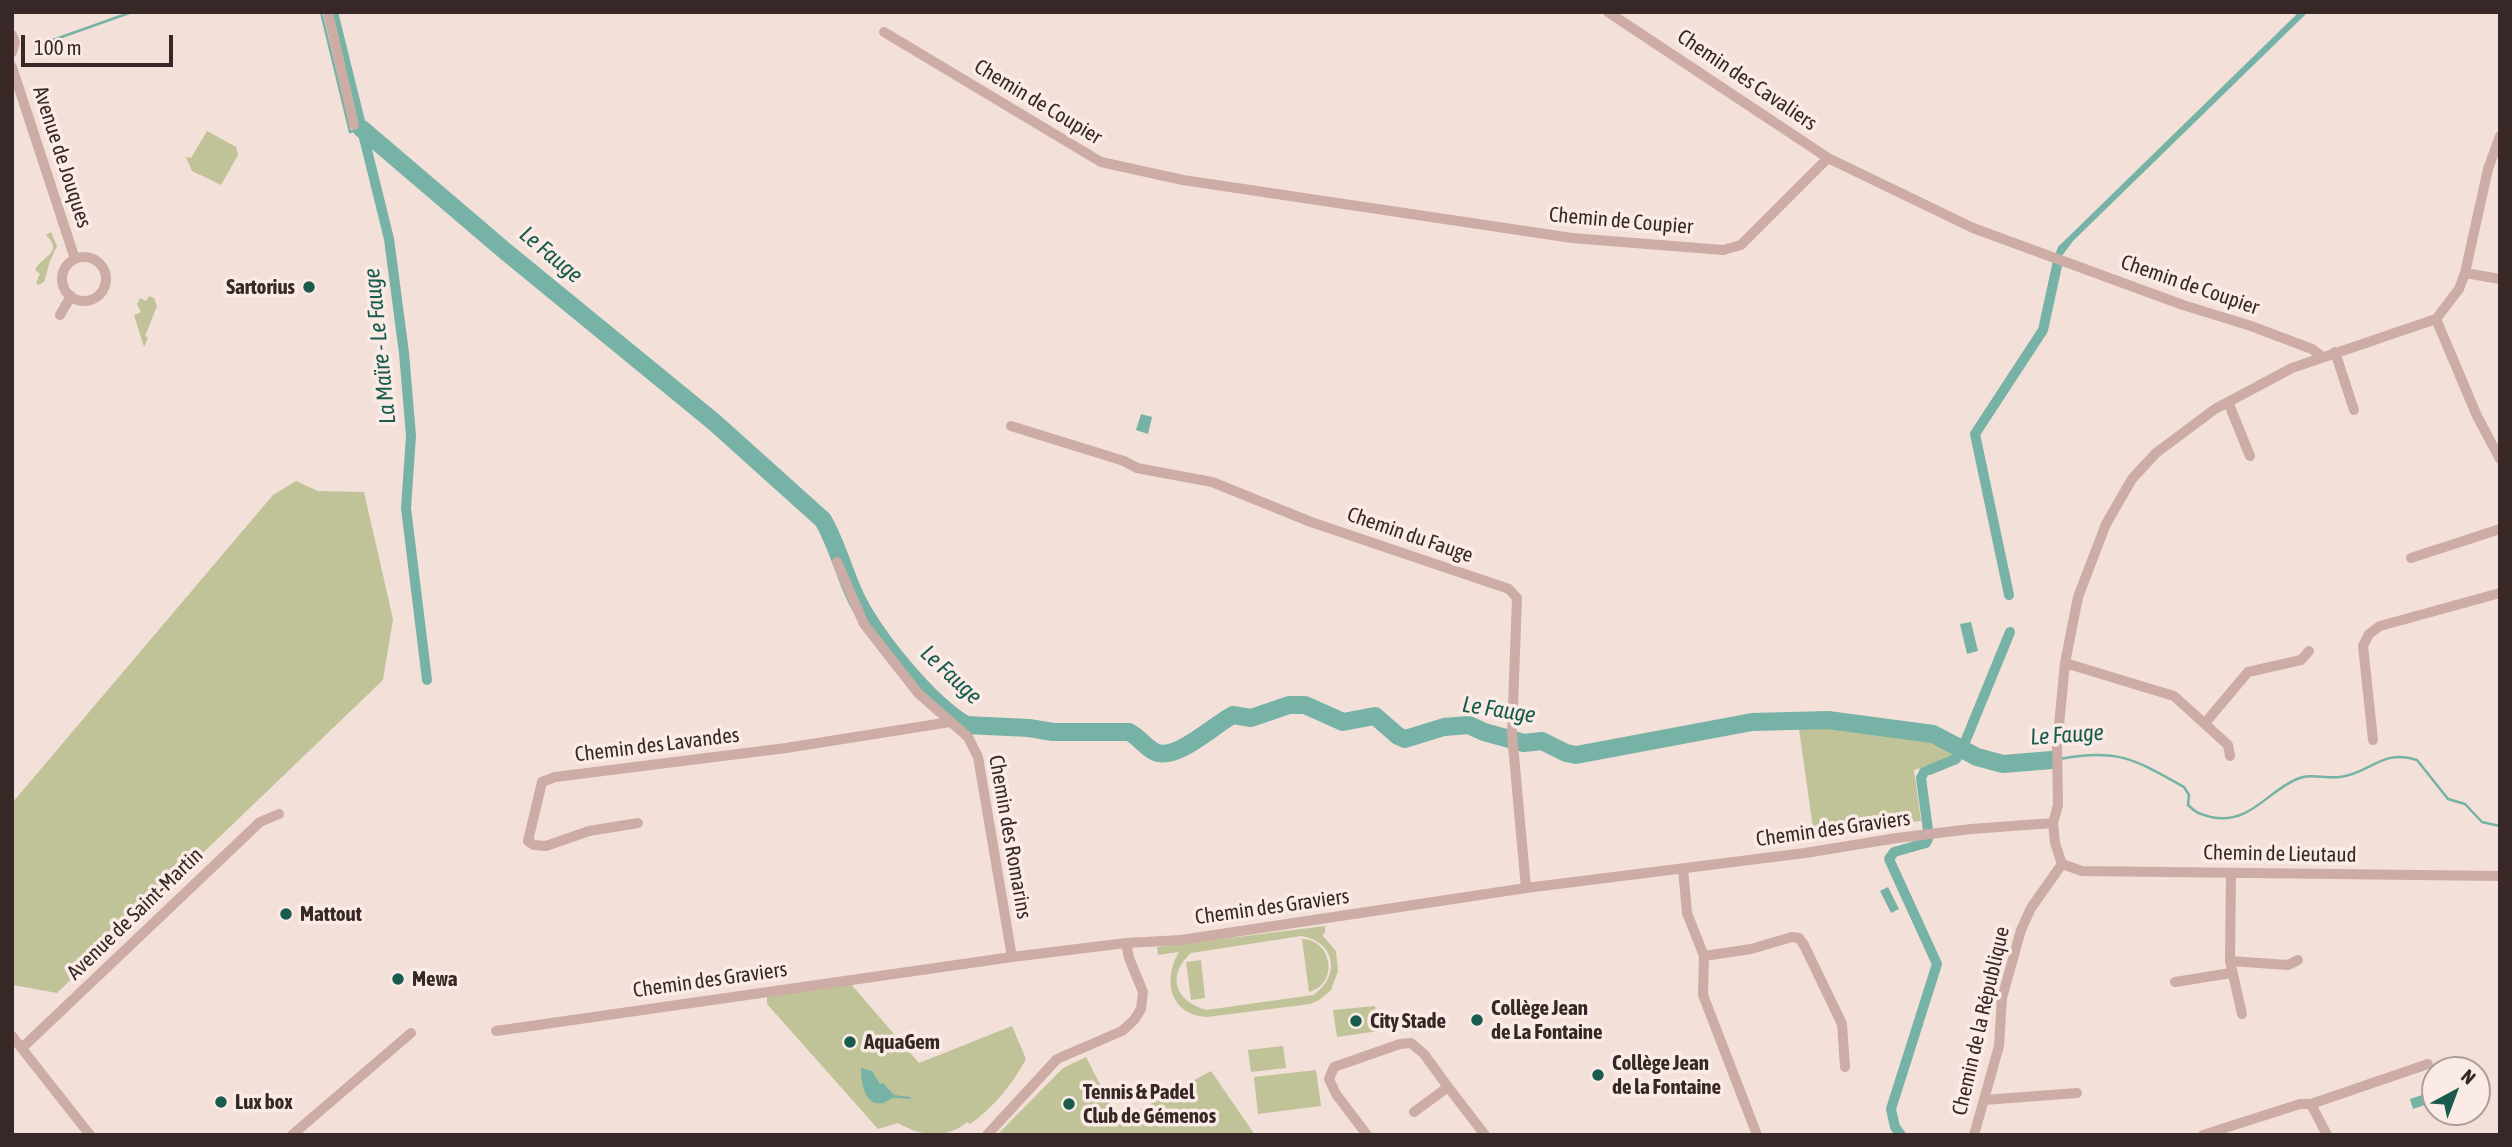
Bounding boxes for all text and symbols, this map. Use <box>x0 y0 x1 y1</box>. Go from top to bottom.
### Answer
scale bar <box>24 21 177 65</box>
street label: Chemin des Cavaliers <box>1672 24 1822 136</box>
text: 100 m <box>34 35 82 59</box>
street label: Chemin de Coupier <box>970 54 1106 150</box>
street label: Avenue de Jouques <box>27 83 97 231</box>
street label: Chemin de Coupier <box>1548 202 1694 240</box>
water label: Le Fauge <box>514 221 588 289</box>
street label: Chemin de Coupier <box>2118 250 2262 320</box>
water label: La Maïre - Le Fauge <box>358 267 402 425</box>
place label: Sartorius <box>226 274 295 300</box>
marker: Sartorius <box>301 279 317 295</box>
street label: Chemin du Fauge <box>1344 502 1476 568</box>
water label: Le Fauge <box>915 640 987 710</box>
water label: Le Fauge <box>1460 691 1538 729</box>
water label: Le Fauge <box>2029 719 2105 751</box>
street label: Chemin des Lavandes <box>574 722 740 768</box>
street label: Chemin des Romarins <box>983 753 1037 921</box>
street label: Chemin des Graviers <box>1754 806 1912 852</box>
street label: Chemin de Lieutaud <box>2203 840 2357 868</box>
street label: Avenue de Saint-Martin <box>62 843 208 985</box>
street label: Chemin des Graviers <box>1193 884 1351 930</box>
place label: Mattout <box>300 901 362 927</box>
marker: Mattout <box>278 906 294 922</box>
street label: Chemin de la République <box>1947 924 2015 1118</box>
street label: Chemin des Graviers <box>631 957 789 1003</box>
place label: Mewa <box>412 966 457 992</box>
marker: Mewa <box>390 971 406 987</box>
place label: Collège Jean de La Fontaine <box>1491 995 1603 1045</box>
place label: City Stade <box>1370 1008 1446 1034</box>
marker: Collège Jean de La Fontaine <box>1469 1012 1485 1028</box>
marker: City Stade <box>1348 1013 1364 1029</box>
place label: AquaGem <box>864 1029 940 1055</box>
marker: AquaGem <box>842 1034 858 1050</box>
place label: Collège Jean de la Fontaine <box>1612 1050 1721 1100</box>
north arrow <box>2421 1056 2491 1126</box>
text: N <box>2457 1065 2480 1089</box>
marker: Collège Jean de la Fontaine <box>1590 1067 1606 1083</box>
place label: Tennis & Padel Club de Gémenos <box>1083 1079 1216 1129</box>
place label: Lux box <box>235 1089 293 1115</box>
marker: Lux box <box>213 1094 229 1110</box>
marker: Tennis & Padel Club de Gémenos <box>1061 1096 1077 1112</box>

